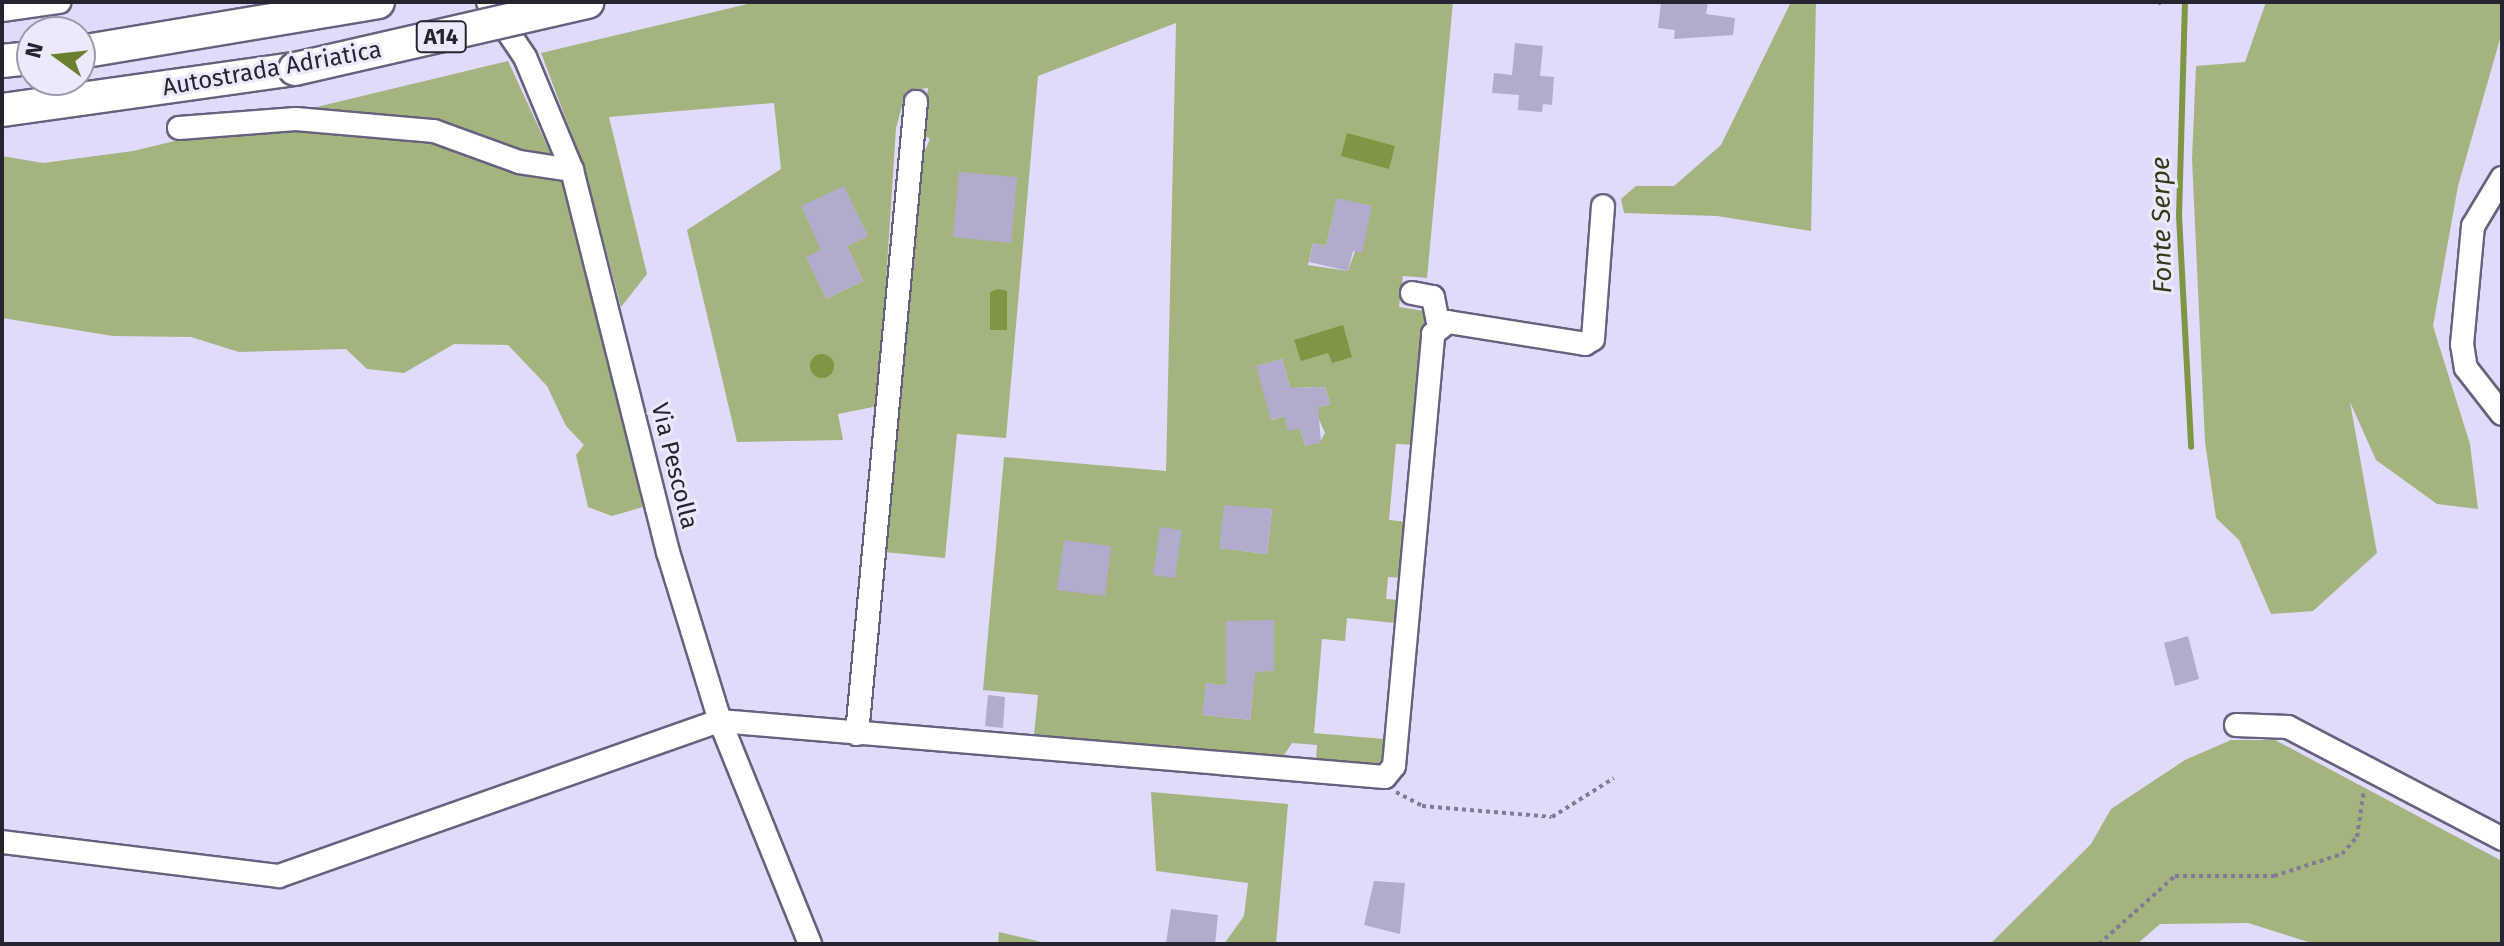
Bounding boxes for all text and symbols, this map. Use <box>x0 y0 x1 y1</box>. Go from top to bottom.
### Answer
north arrow <box>16 16 96 96</box>
road number: A14 <box>415 19 467 55</box>
street label: Autostrada Adriatica <box>160 36 384 102</box>
text: N <box>19 40 49 61</box>
water label: Fonte Serpe <box>2145 156 2179 294</box>
street label: Via Pescolla <box>644 400 704 532</box>

